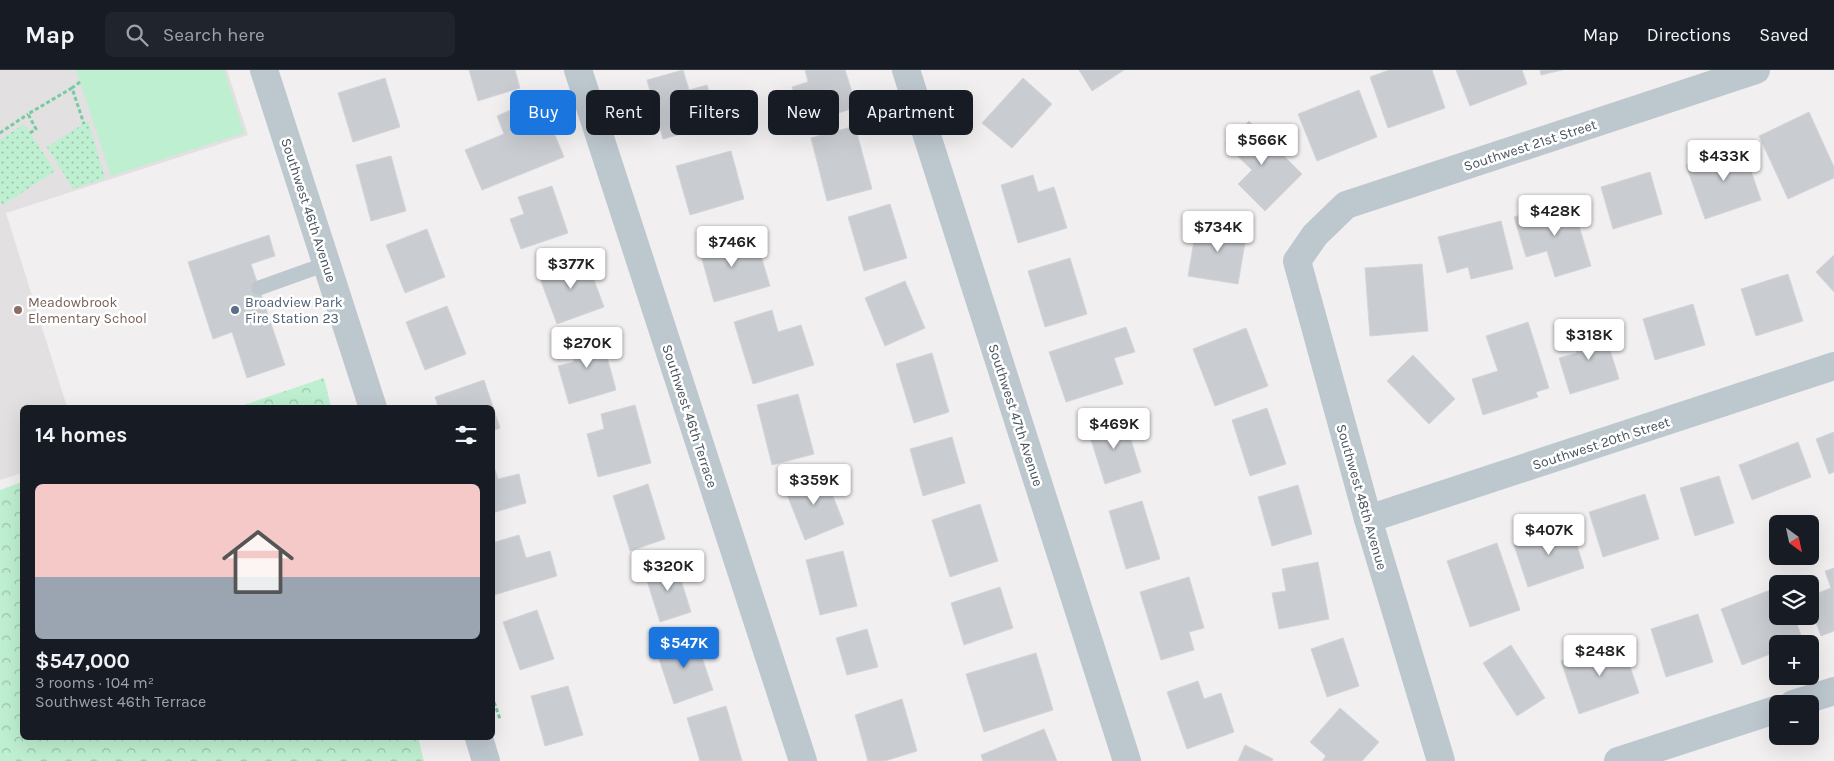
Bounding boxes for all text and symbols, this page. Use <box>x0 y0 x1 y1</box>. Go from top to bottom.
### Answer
search box <box>105 12 455 57</box>
text: Map <box>25 21 75 49</box>
icon: search <box>123 21 151 49</box>
text: Search here <box>163 24 265 46</box>
text: Map <box>1583 24 1619 46</box>
text: Directions <box>1647 24 1731 46</box>
text: Saved <box>1759 24 1809 46</box>
chip: Buy <box>510 90 576 135</box>
chip: Rent <box>586 90 660 135</box>
chip: Filters <box>670 90 758 135</box>
chip: New <box>768 90 839 135</box>
chip: Apartment <box>849 90 973 135</box>
street label: Southwest 21st Street <box>1462 116 1599 175</box>
pin: $566K <box>1227 124 1297 166</box>
text: $566K <box>1237 130 1287 149</box>
street label: Southwest 46th Avenue <box>277 136 340 284</box>
pin: $433K <box>1689 140 1759 182</box>
text: $433K <box>1699 146 1749 165</box>
pin: $428K <box>1520 194 1590 237</box>
text: $428K <box>1529 201 1581 220</box>
pin: $734K <box>1183 210 1253 253</box>
text: $734K <box>1194 217 1242 236</box>
pin: $746K <box>697 226 767 268</box>
text: $746K <box>708 232 756 251</box>
pin: $377K <box>536 248 606 290</box>
text: $377K <box>547 254 595 273</box>
place label: Meadowbrook Elementary School <box>28 294 147 327</box>
place label: Broadview Park Fire Station 23 <box>245 294 343 327</box>
marker: Meadowbrook Elementary School <box>12 304 24 316</box>
marker: Broadview Park Fire Station 23 <box>229 304 241 316</box>
pin: $318K <box>1554 318 1624 361</box>
text: $318K <box>1565 325 1613 344</box>
pin: $270K <box>552 326 622 369</box>
text: $270K <box>562 333 612 352</box>
street label: Southwest 46th Terrace <box>658 342 721 490</box>
street label: Southwest 47th Avenue <box>984 342 1047 489</box>
pin: $469K <box>1079 408 1149 450</box>
street label: Southwest 20th Street <box>1530 413 1672 474</box>
text: $469K <box>1089 414 1139 433</box>
icon: filters <box>452 421 480 449</box>
street label: Southwest 48th Avenue <box>1333 422 1391 572</box>
text: 14 homes <box>35 423 127 447</box>
pin: $359K <box>779 464 849 506</box>
text: $359K <box>789 470 839 489</box>
pin: $407K <box>1514 514 1584 556</box>
north arrow <box>1769 515 1819 565</box>
map controls <box>1769 515 1819 745</box>
icon: home <box>213 517 303 607</box>
text: $407K <box>1524 520 1574 539</box>
pin: $320K <box>633 550 703 592</box>
text: $320K <box>642 556 694 575</box>
button: layers <box>1769 575 1819 625</box>
pin: $547K <box>649 626 719 669</box>
text: $547K <box>660 633 708 652</box>
pin: $248K <box>1565 634 1635 677</box>
button: + <box>1769 635 1819 685</box>
text: $248K <box>1574 641 1626 660</box>
text: $547,000 <box>35 649 130 673</box>
text: 3 rooms · 104 m² <box>35 673 154 692</box>
text: Southwest 46th Terrace <box>35 692 206 711</box>
button: − <box>1769 695 1819 745</box>

